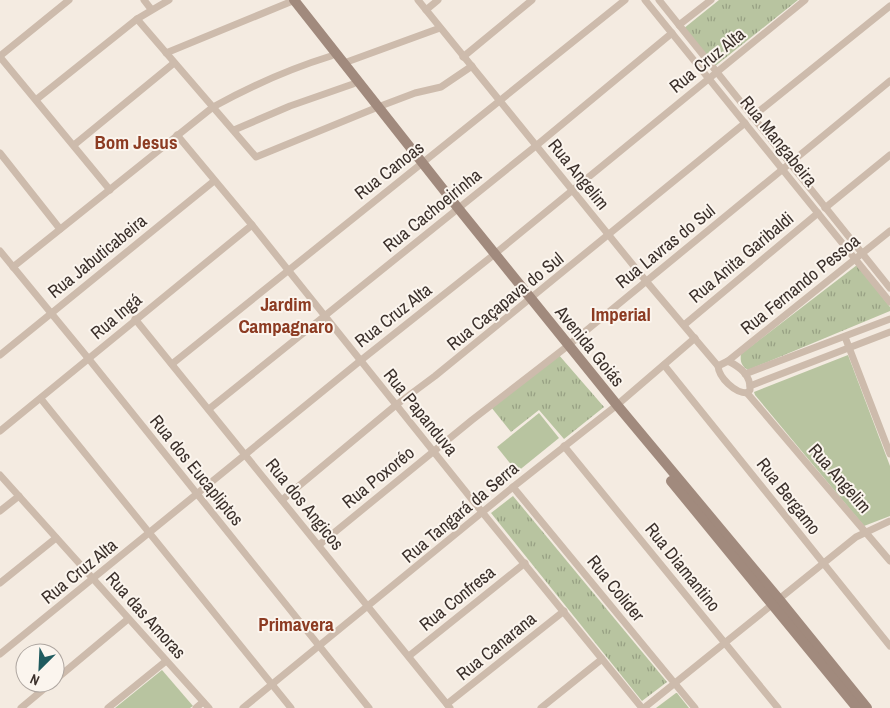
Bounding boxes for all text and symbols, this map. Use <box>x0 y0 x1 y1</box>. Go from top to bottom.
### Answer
street label: Rua Cruz Alta <box>664 22 750 98</box>
street label: Rua Mangabeira <box>735 90 823 192</box>
district label: Bom Jesus <box>94 129 178 155</box>
street label: Rua Angelim <box>543 133 615 215</box>
street label: Rua Canoas <box>349 135 429 205</box>
street label: Rua Cachoeirinha <box>378 163 486 257</box>
street label: Rua Lavras do Sul <box>610 198 720 294</box>
street label: Rua Anita Garibaldi <box>683 206 799 308</box>
street label: Rua Jabuticabeira <box>42 208 152 304</box>
street label: Rua Fernando Pessoa <box>735 228 865 340</box>
street label: Rua Caçapava do Sul <box>441 246 569 356</box>
street label: Rua Cruz Alta <box>349 277 437 353</box>
street label: Rua Ingá <box>85 287 147 345</box>
district label: Jardim Campagnaro <box>238 291 334 339</box>
street label: Avenida Goiás <box>549 300 630 392</box>
district label: Imperial <box>591 301 651 327</box>
street label: Rua Papanduva <box>378 363 464 461</box>
street label: Rua dos Eucapliptos <box>144 409 250 531</box>
street label: Rua Angelim <box>803 438 877 518</box>
street label: Rua Poxoréo <box>337 440 419 514</box>
street label: Rua Bergamo <box>751 452 827 540</box>
street label: Rua dos Angicos <box>260 453 350 555</box>
street label: Rua Tangará da Serra <box>396 456 524 568</box>
street label: Rua Diamantino <box>639 517 727 617</box>
street label: Rua Cruz Alta <box>36 533 122 609</box>
street label: Rua Colider <box>582 550 651 627</box>
street label: Rua Confresa <box>414 560 500 636</box>
street label: Rua das Amoras <box>100 566 192 664</box>
street label: Rua Canarana <box>451 606 541 686</box>
district label: Primavera <box>258 611 334 637</box>
north arrow <box>15 643 65 693</box>
text: N <box>27 670 42 690</box>

